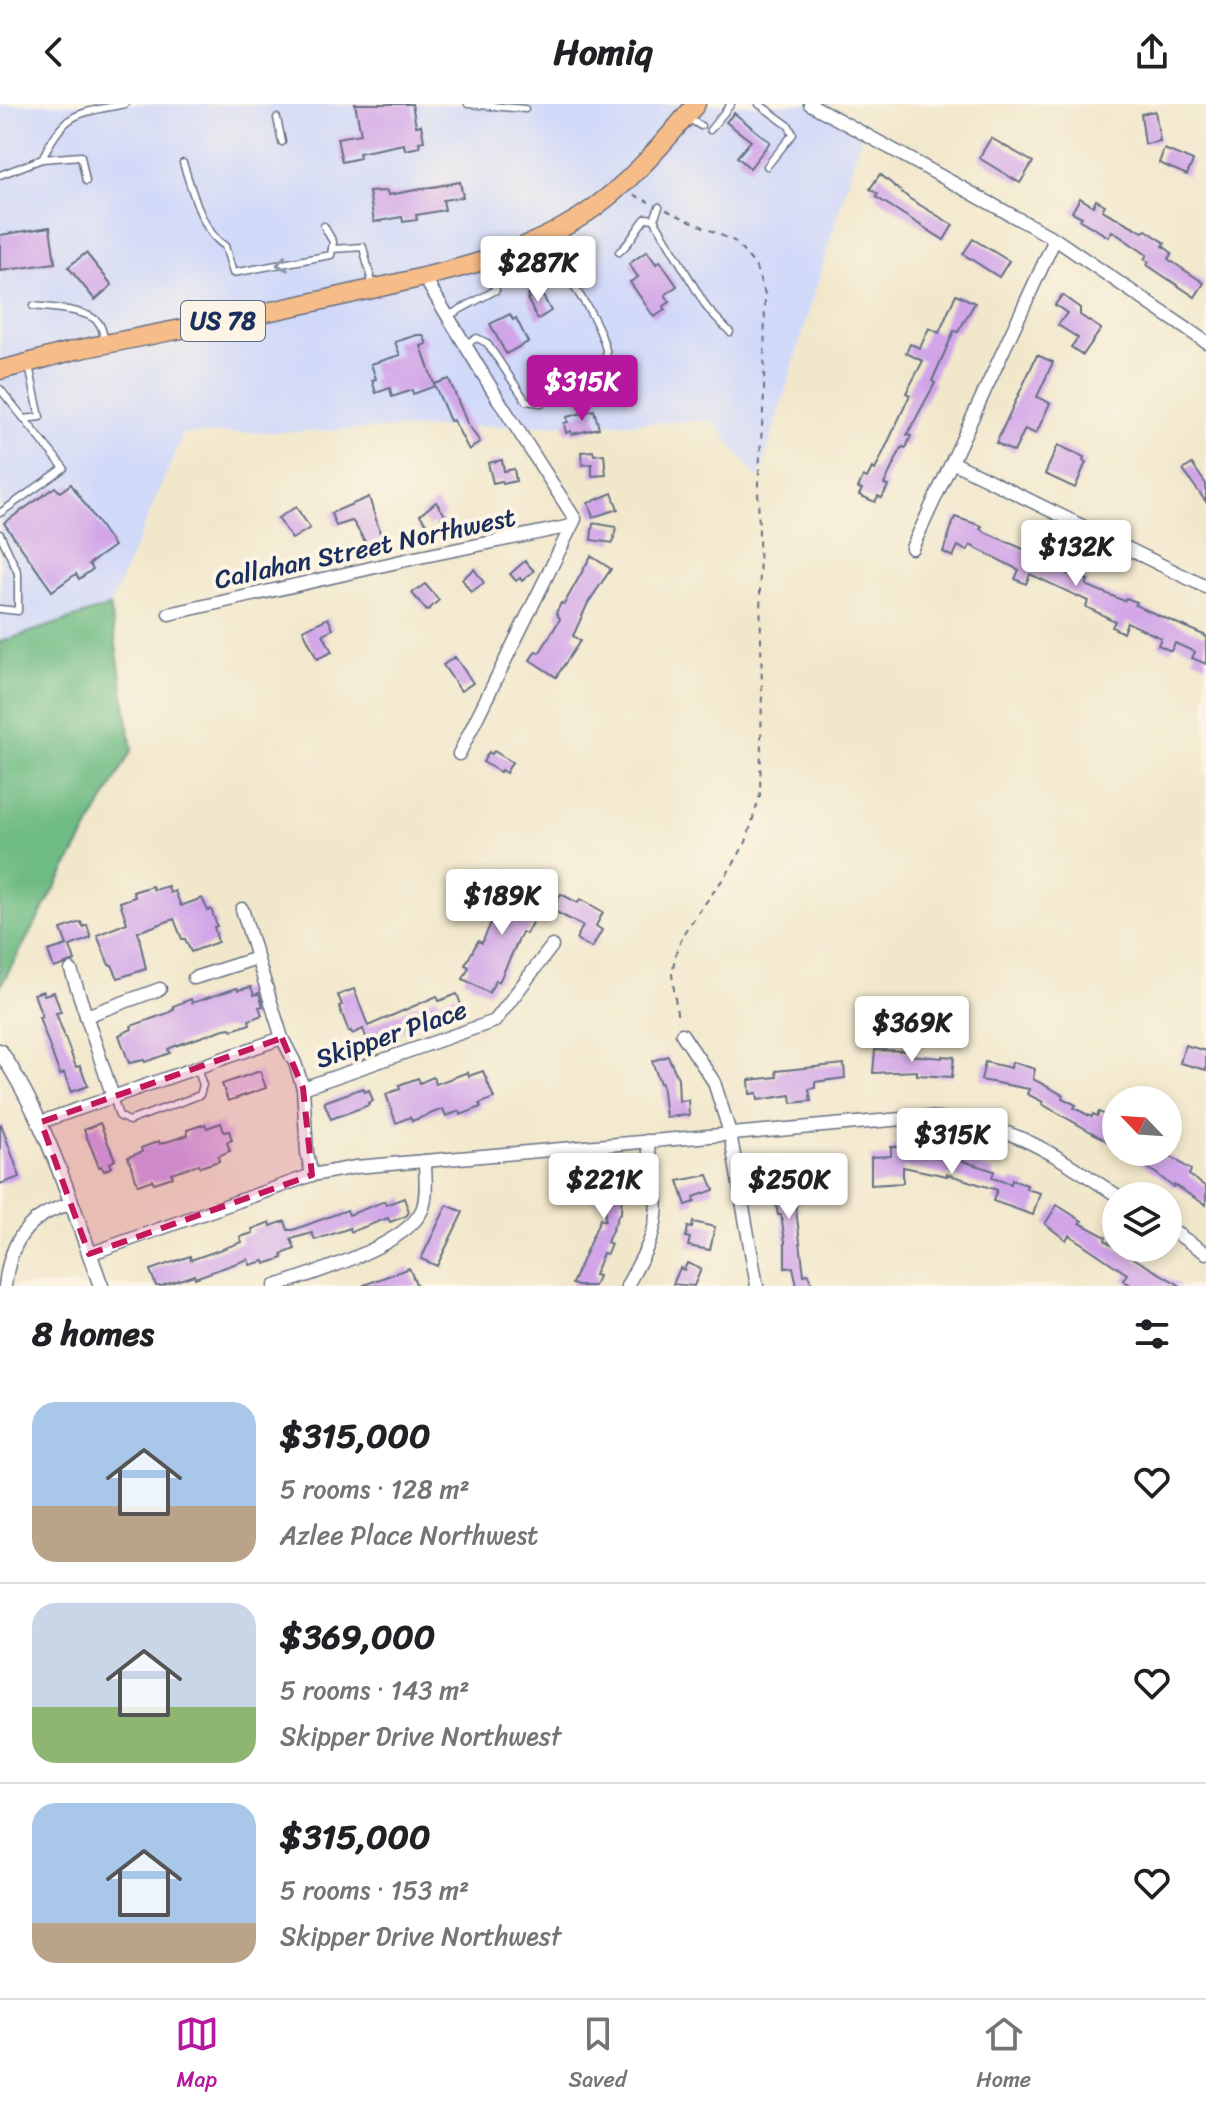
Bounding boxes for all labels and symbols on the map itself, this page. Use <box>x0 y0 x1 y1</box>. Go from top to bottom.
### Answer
pin: $287K <box>482 236 594 304</box>
one-way arrow <box>275 254 289 271</box>
road number: US 78 <box>181 301 265 341</box>
pin: $315K <box>526 355 638 423</box>
street label: Callahan Street Northwest <box>210 494 520 602</box>
pin: $132K <box>1020 520 1132 588</box>
pin: $189K <box>446 869 558 937</box>
street label: Skipper Place <box>309 987 473 1081</box>
pin: $369K <box>856 996 968 1064</box>
north arrow <box>1102 1086 1182 1166</box>
pin: $315K <box>896 1108 1008 1176</box>
pin: $221K <box>548 1153 660 1221</box>
pin: $250K <box>733 1153 845 1221</box>

